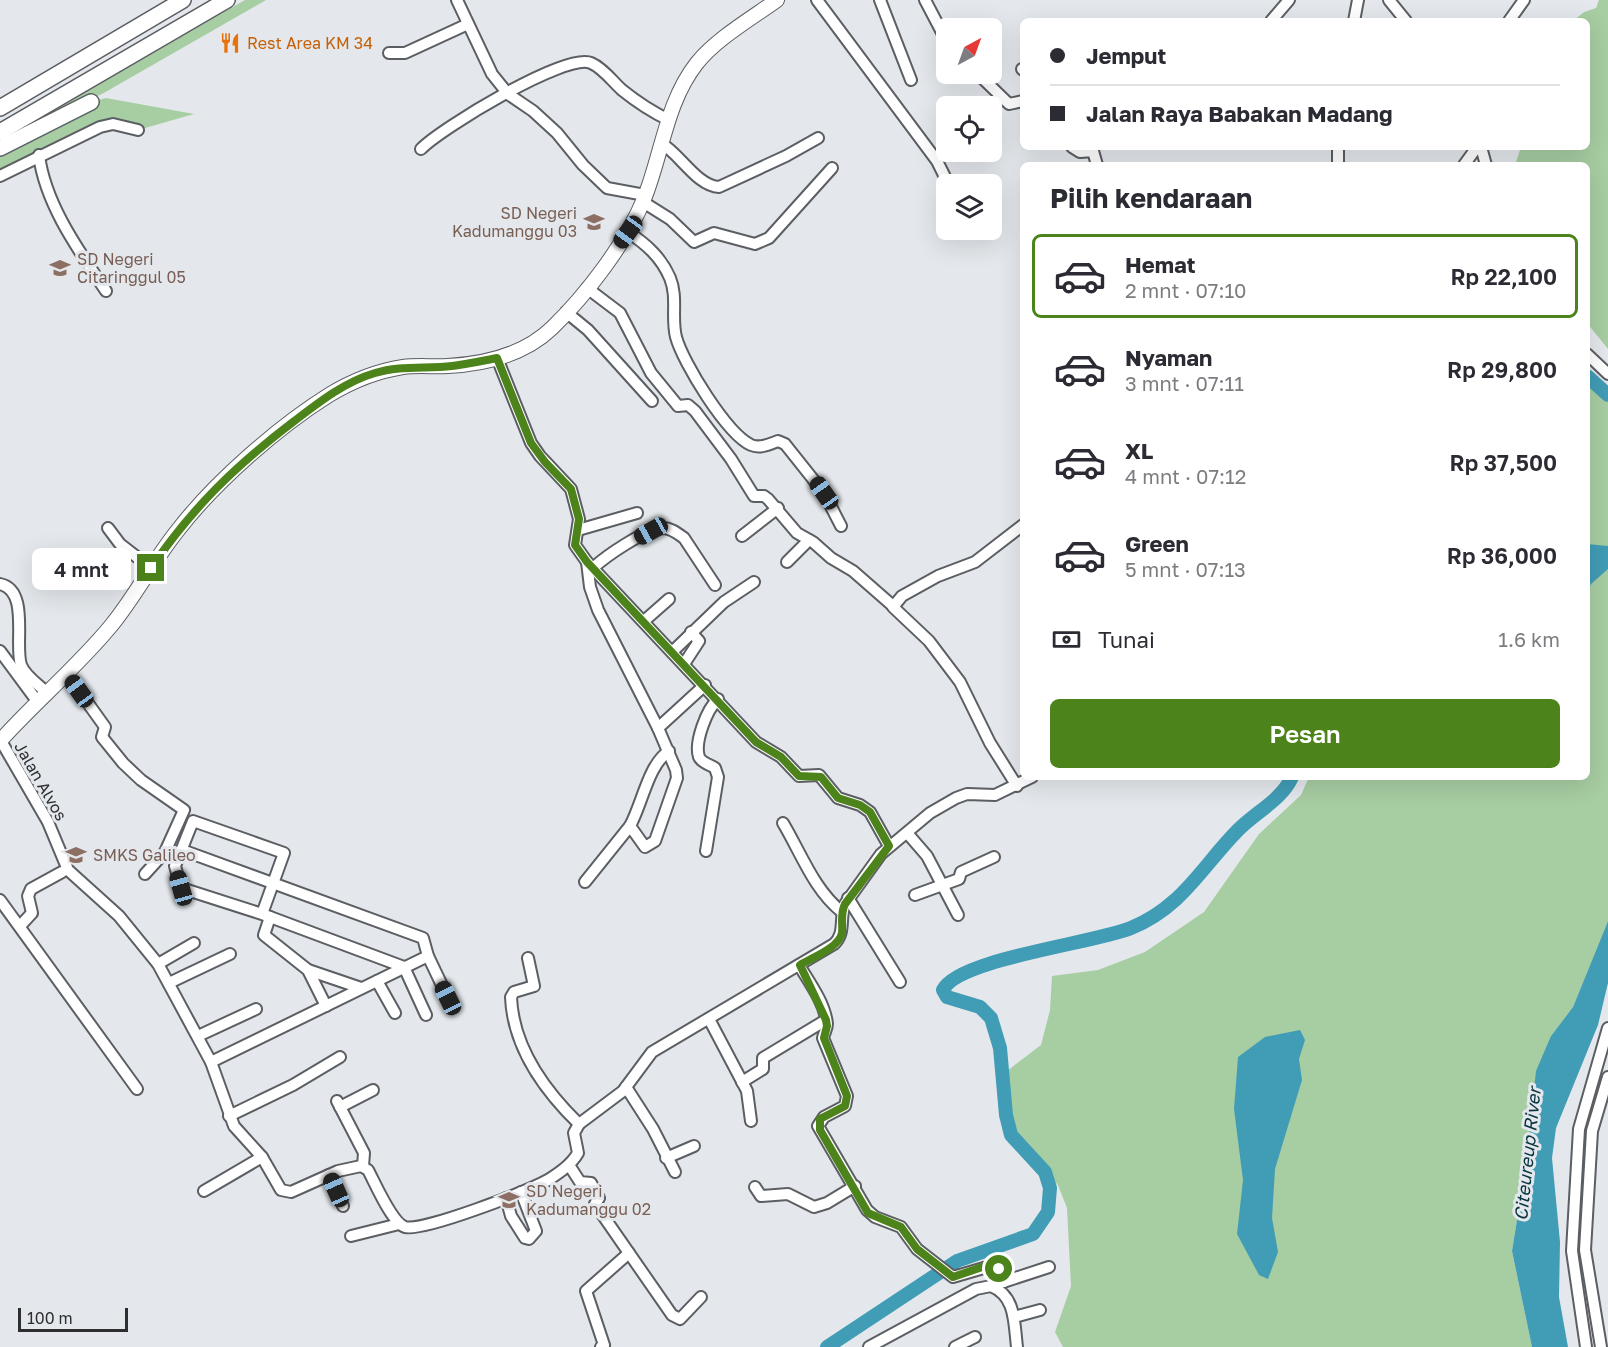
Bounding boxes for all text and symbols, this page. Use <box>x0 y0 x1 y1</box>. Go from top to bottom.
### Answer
north arrow <box>936 18 1002 84</box>
map controls <box>936 18 1002 240</box>
restaurant icon: Rest Area KM 34 <box>218 31 242 55</box>
place label: Rest Area KM 34 <box>247 33 373 53</box>
text: Jemput <box>1086 42 1166 69</box>
button: locate <box>936 96 1002 162</box>
text: Jalan Raya Babakan Madang <box>1086 100 1392 127</box>
button: layers <box>936 174 1002 240</box>
text: Pilih kendaraan <box>1050 182 1252 214</box>
place label: SD Negeri Kadumanggu 03 <box>452 203 577 241</box>
school or university icon: SD Negeri Kadumanggu 03 <box>582 210 606 234</box>
car <box>610 212 646 252</box>
place label: SD Negeri Citaringgul 05 <box>77 249 186 287</box>
icon: car <box>1053 249 1107 303</box>
text: Hemat <box>1125 251 1196 278</box>
school or university icon: SD Negeri Citaringgul 05 <box>48 256 72 280</box>
text: Rp 22,100 <box>1450 263 1557 290</box>
text: 2 mnt · 07:10 <box>1125 278 1247 302</box>
icon: car <box>1053 342 1107 396</box>
text: Nyaman <box>1125 344 1212 371</box>
text: Rp 29,800 <box>1447 356 1557 383</box>
text: 3 mnt · 07:11 <box>1125 371 1244 395</box>
icon: car <box>1053 435 1107 489</box>
text: XL <box>1125 437 1153 464</box>
text: Rp 37,500 <box>1450 449 1557 476</box>
text: 4 mnt · 07:12 <box>1125 464 1246 488</box>
car <box>806 473 842 513</box>
car <box>631 514 671 548</box>
icon: car <box>1053 528 1107 582</box>
text: Green <box>1125 530 1189 557</box>
text: Rp 36,000 <box>1447 542 1557 569</box>
callout: 4 mnt <box>31 547 130 589</box>
route end <box>137 554 164 581</box>
text: 4 mnt <box>54 557 109 581</box>
text: 5 mnt · 07:13 <box>1125 557 1246 581</box>
icon: cash <box>1050 623 1083 656</box>
text: Tunai <box>1098 626 1155 653</box>
text: 1.6 km <box>1498 627 1560 651</box>
car <box>61 671 97 711</box>
button: Pesan <box>1050 699 1560 768</box>
street label: Jalan Alvos <box>10 738 72 824</box>
school or university icon: SMKS Galileo <box>64 843 88 867</box>
place label: SMKS Galileo <box>93 845 196 865</box>
car <box>167 868 195 908</box>
car <box>432 978 464 1018</box>
water label: Citeureup River <box>1509 1083 1545 1222</box>
car <box>320 1170 352 1210</box>
place label: SD Negeri Kadumanggu 02 <box>526 1181 651 1219</box>
school or university icon: SD Negeri Kadumanggu 02 <box>497 1188 521 1212</box>
route start <box>985 1255 1012 1282</box>
scale bar <box>18 1305 128 1332</box>
text: 100 m <box>27 1308 73 1328</box>

